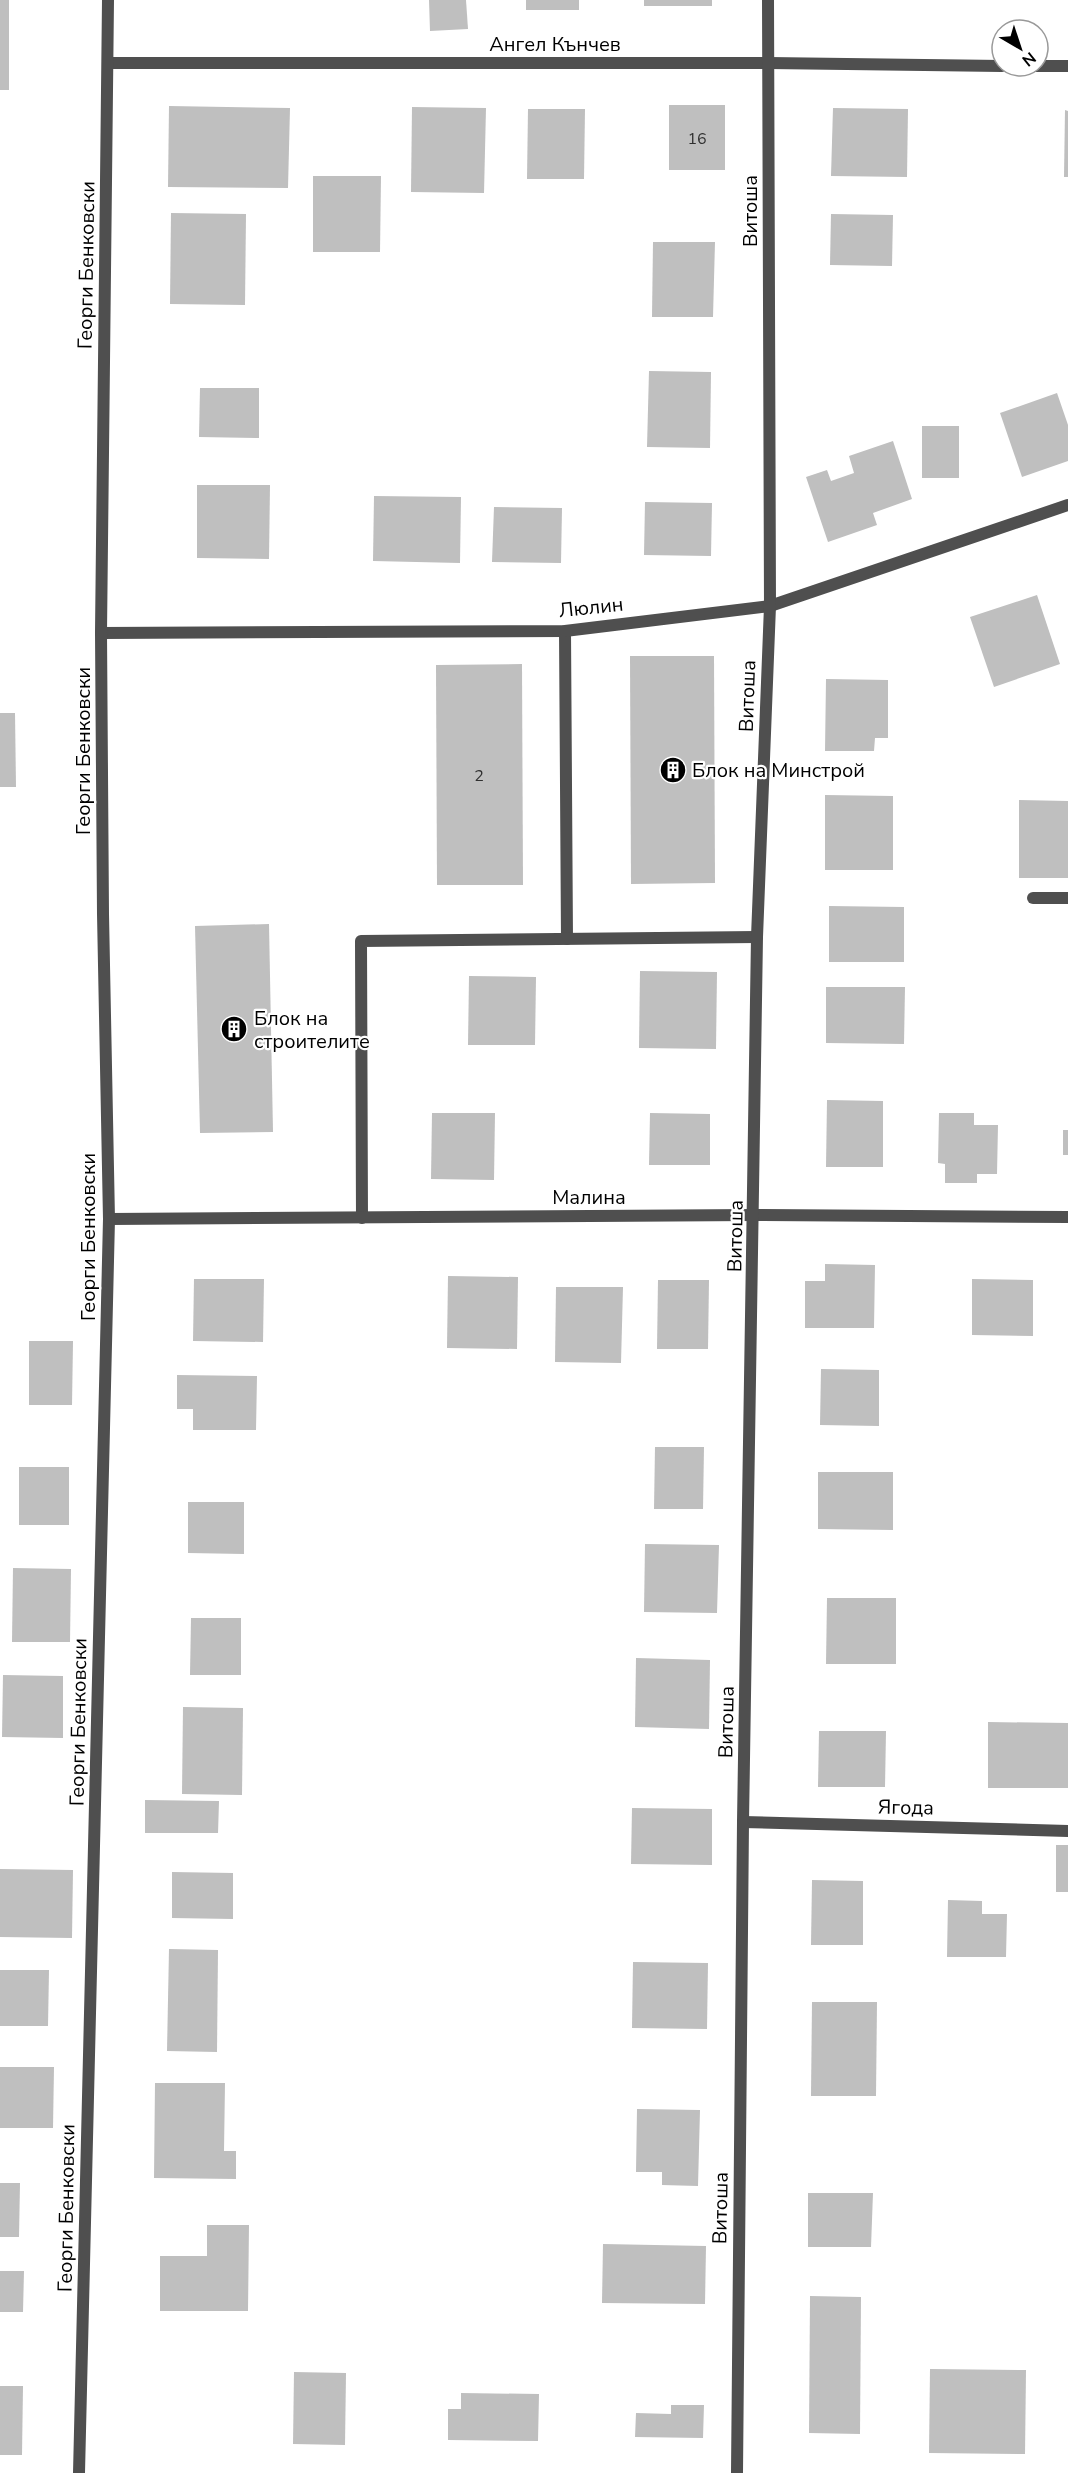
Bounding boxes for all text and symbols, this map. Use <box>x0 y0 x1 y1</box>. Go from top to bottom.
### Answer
north arrow <box>990 18 1050 78</box>
street label: Ангел Кънчев <box>489 31 621 58</box>
text: N <box>1017 47 1040 71</box>
house number: 16 <box>687 128 707 150</box>
street label: Витоша <box>737 175 764 247</box>
street label: Георги Бенковски <box>72 181 101 349</box>
street label: Люлин <box>557 591 625 624</box>
street label: Витоша <box>733 660 762 733</box>
street label: Георги Бенковски <box>70 667 97 835</box>
building icon: Блок на Минстрой <box>658 755 688 785</box>
place label: Блок на Минстрой <box>692 757 865 784</box>
house number: 2 <box>474 765 484 787</box>
place label: Блок на строителите <box>254 1005 370 1055</box>
building icon: Блок на строителите <box>219 1014 249 1044</box>
street label: Георги Бенковски <box>75 1153 102 1321</box>
street label: Малина <box>552 1184 626 1211</box>
street label: Витоша <box>721 1200 750 1272</box>
street label: Георги Бенковски <box>64 1638 93 1806</box>
street label: Витоша <box>712 1686 741 1758</box>
street label: Ягода <box>878 1794 934 1821</box>
street label: Георги Бенковски <box>52 2124 81 2292</box>
street label: Витоша <box>706 2172 735 2244</box>

